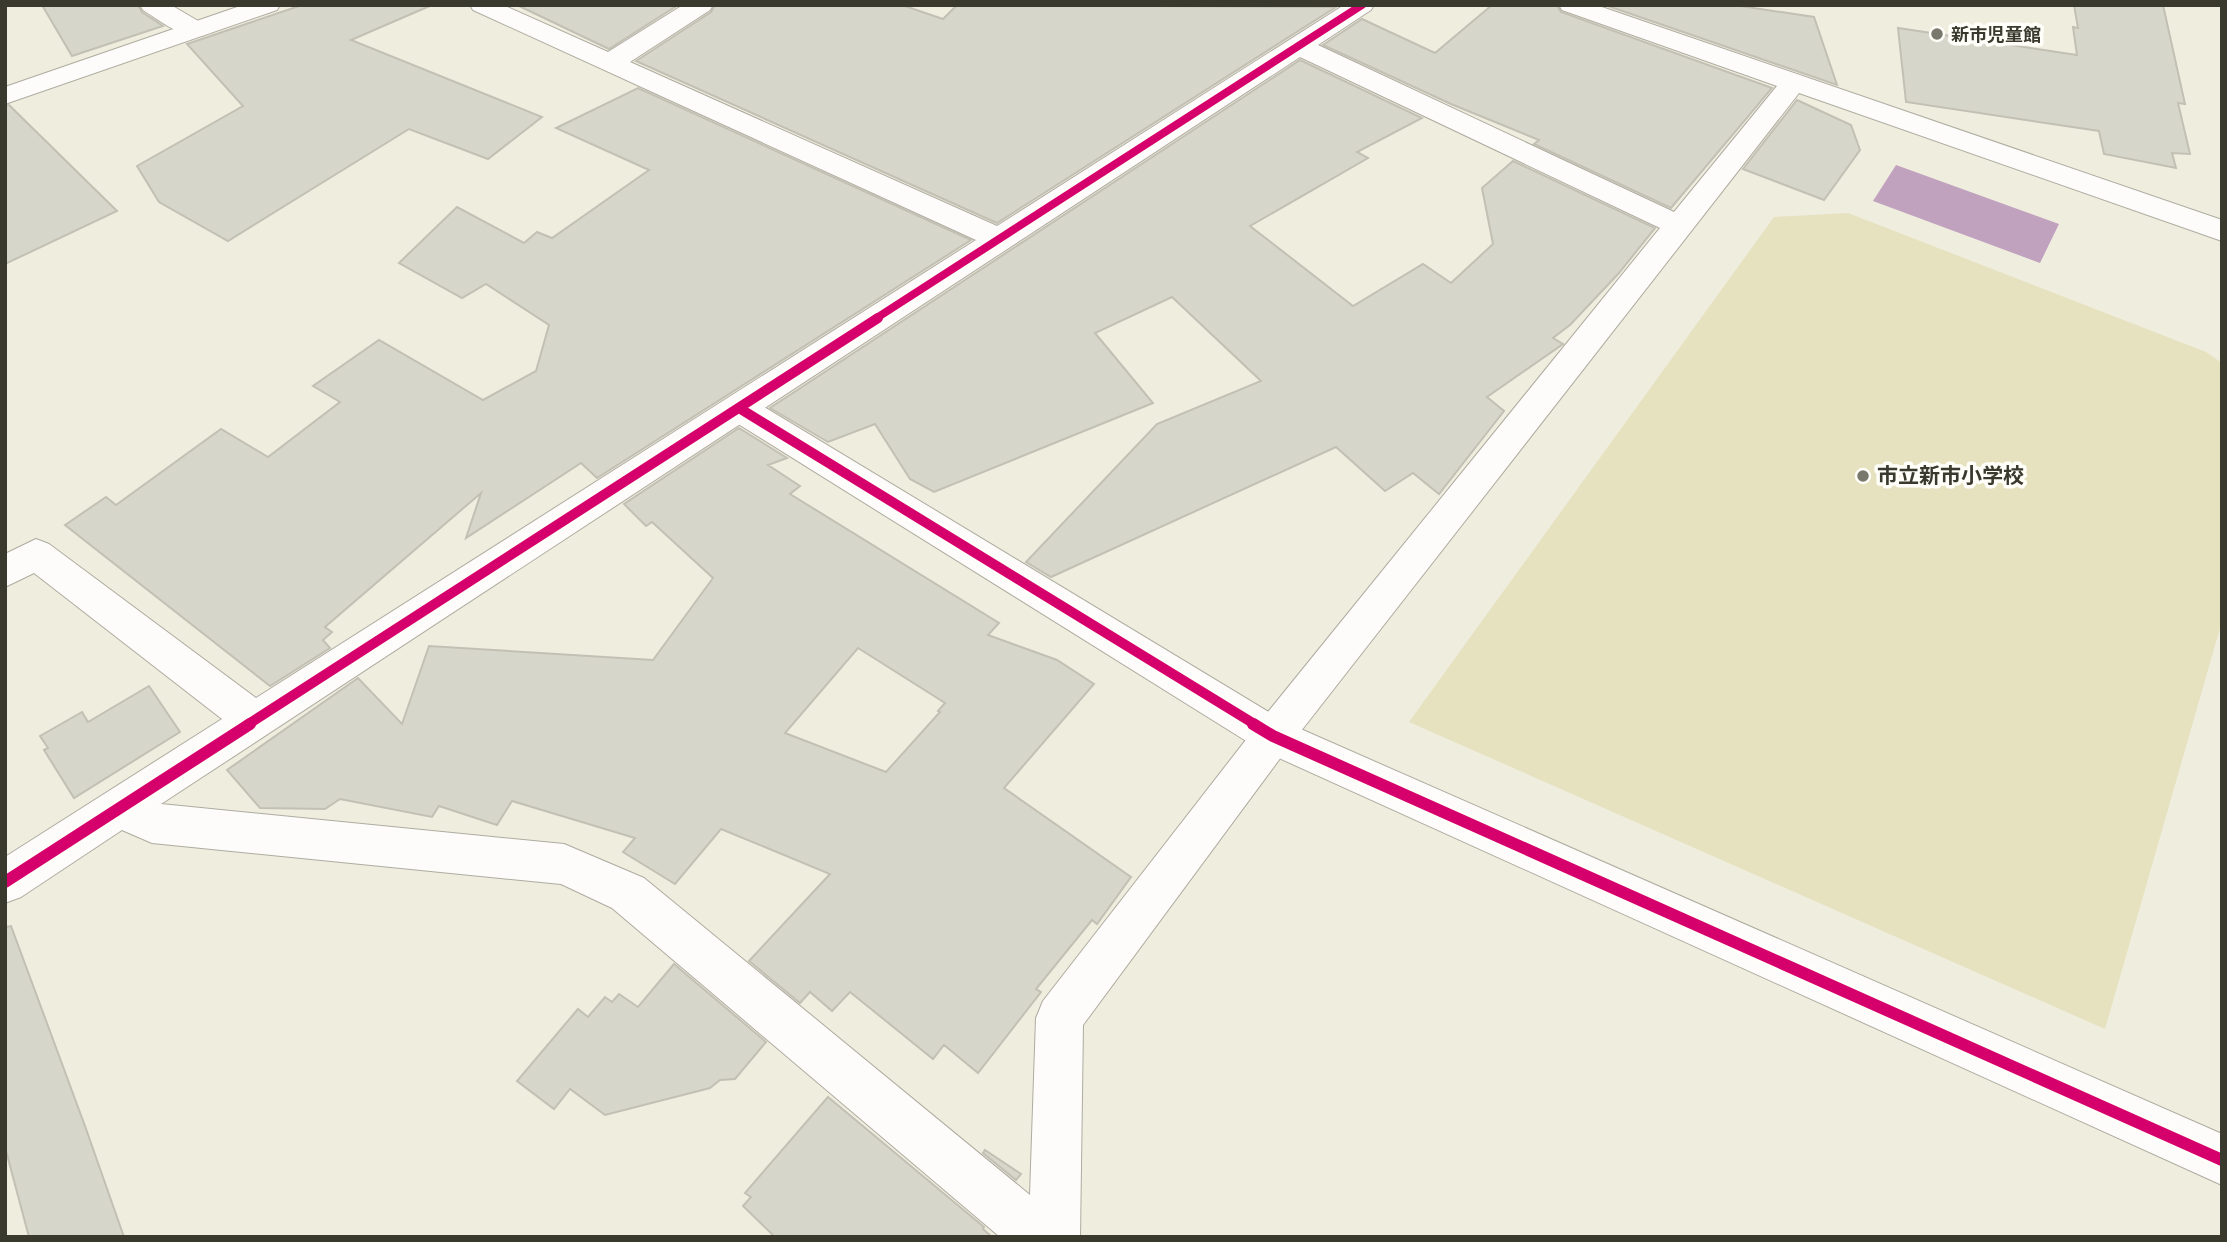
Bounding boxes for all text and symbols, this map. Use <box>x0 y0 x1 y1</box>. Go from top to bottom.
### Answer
place label: 新市児童館 <box>1951 24 2041 45</box>
marker: 新市児童館 <box>1929 26 1945 42</box>
place label: 市立新市小学校 <box>1877 464 2024 488</box>
marker: 市立新市小学校 <box>1855 468 1871 484</box>

